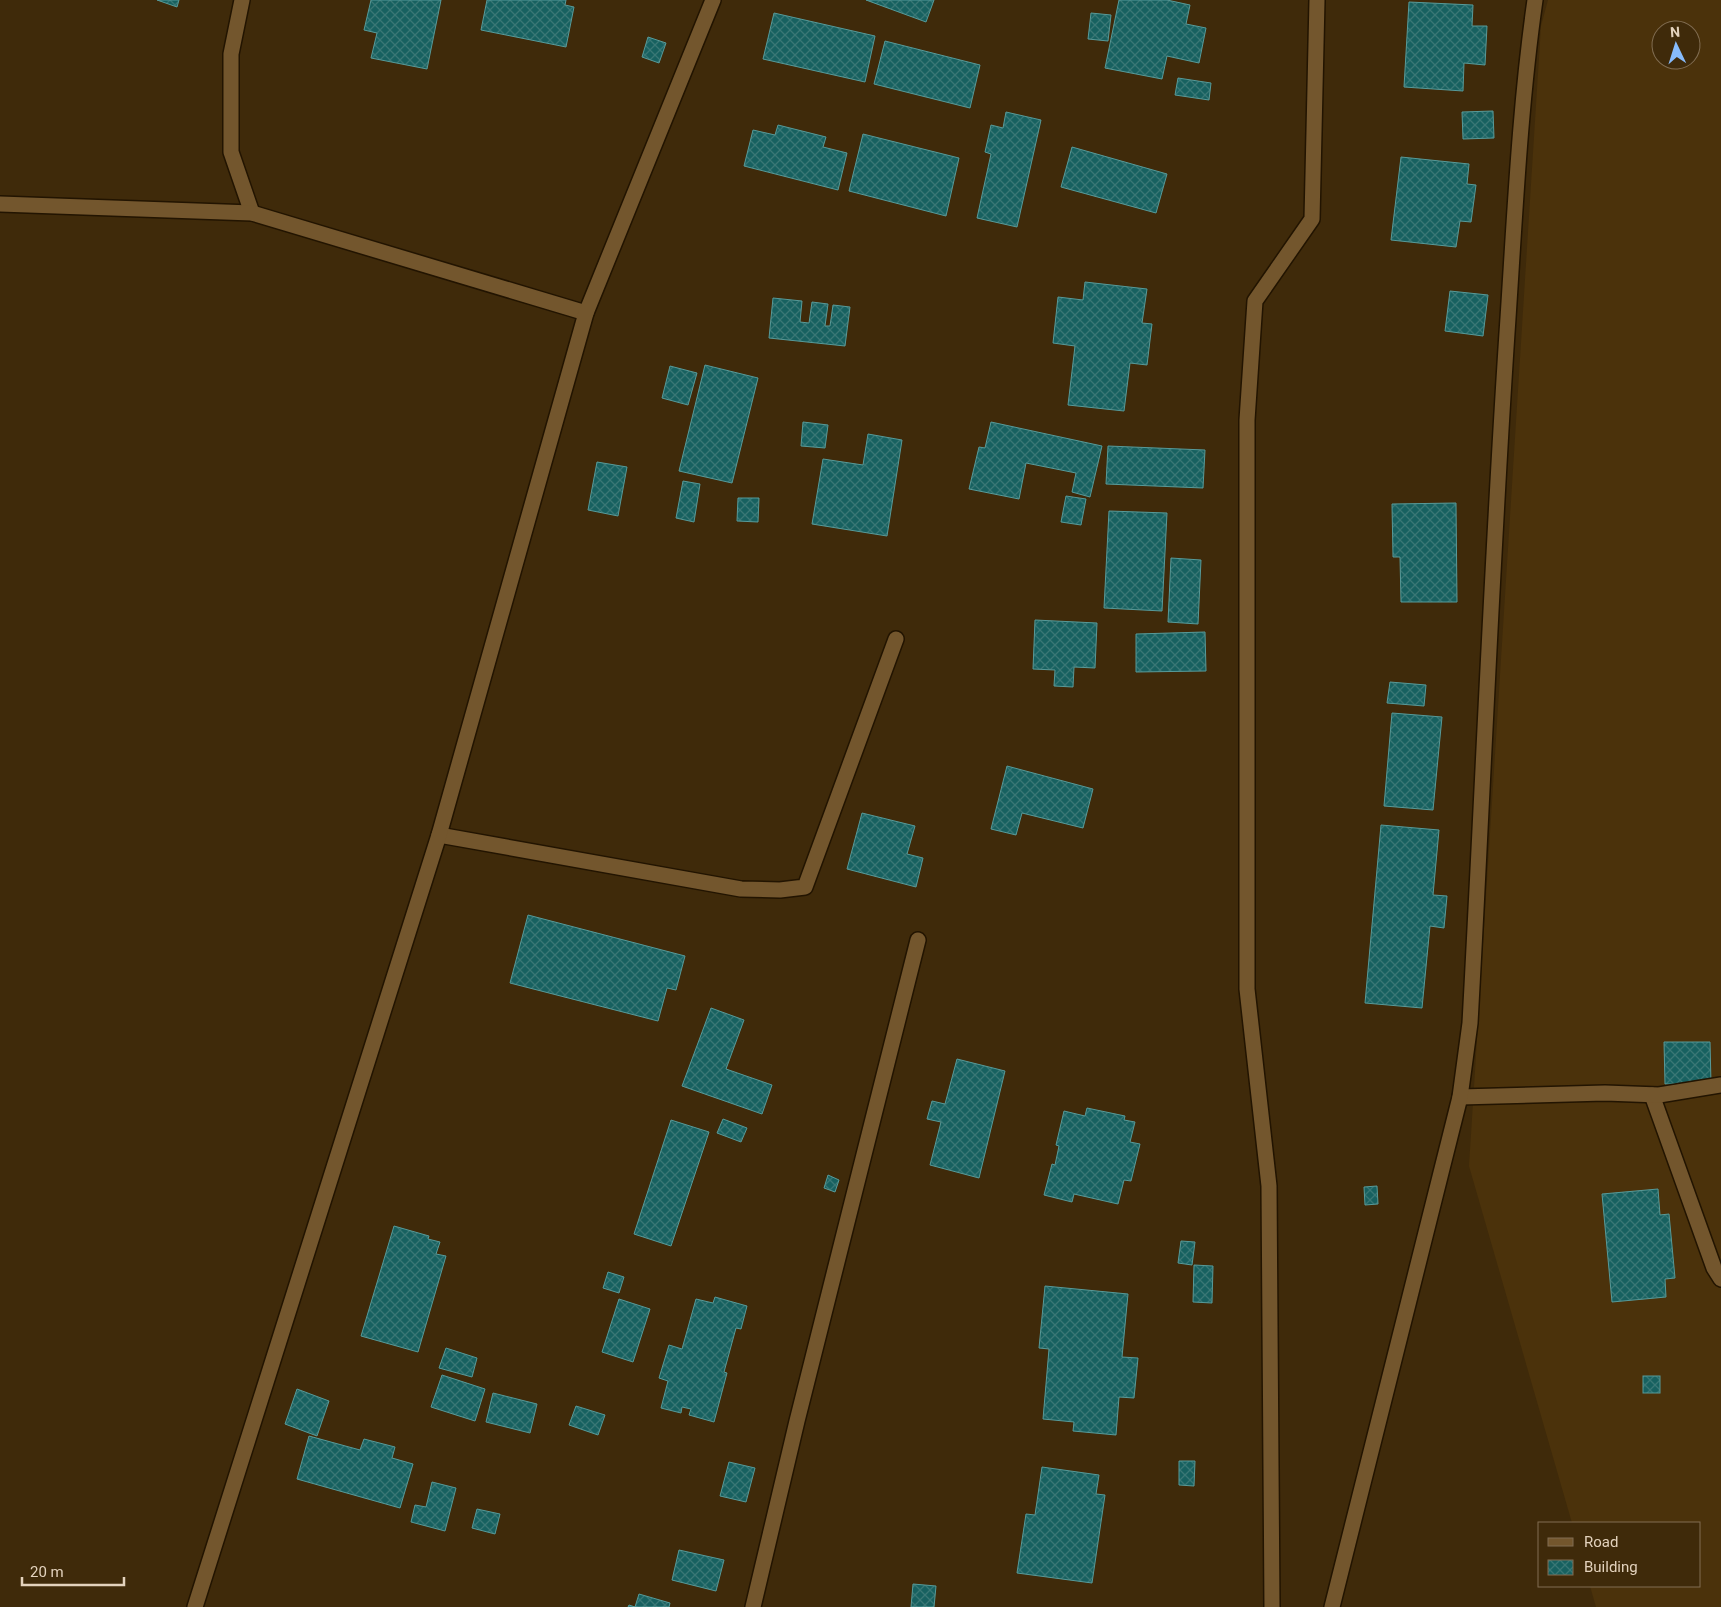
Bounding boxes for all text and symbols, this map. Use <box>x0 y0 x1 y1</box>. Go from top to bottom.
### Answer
north arrow <box>1651 20 1701 70</box>
text: N <box>1670 24 1681 40</box>
legend <box>1538 1522 1701 1587</box>
text: Road <box>1584 1533 1618 1551</box>
scale bar <box>22 1554 125 1586</box>
text: Building <box>1584 1558 1638 1576</box>
text: 20 m <box>30 1563 64 1581</box>

